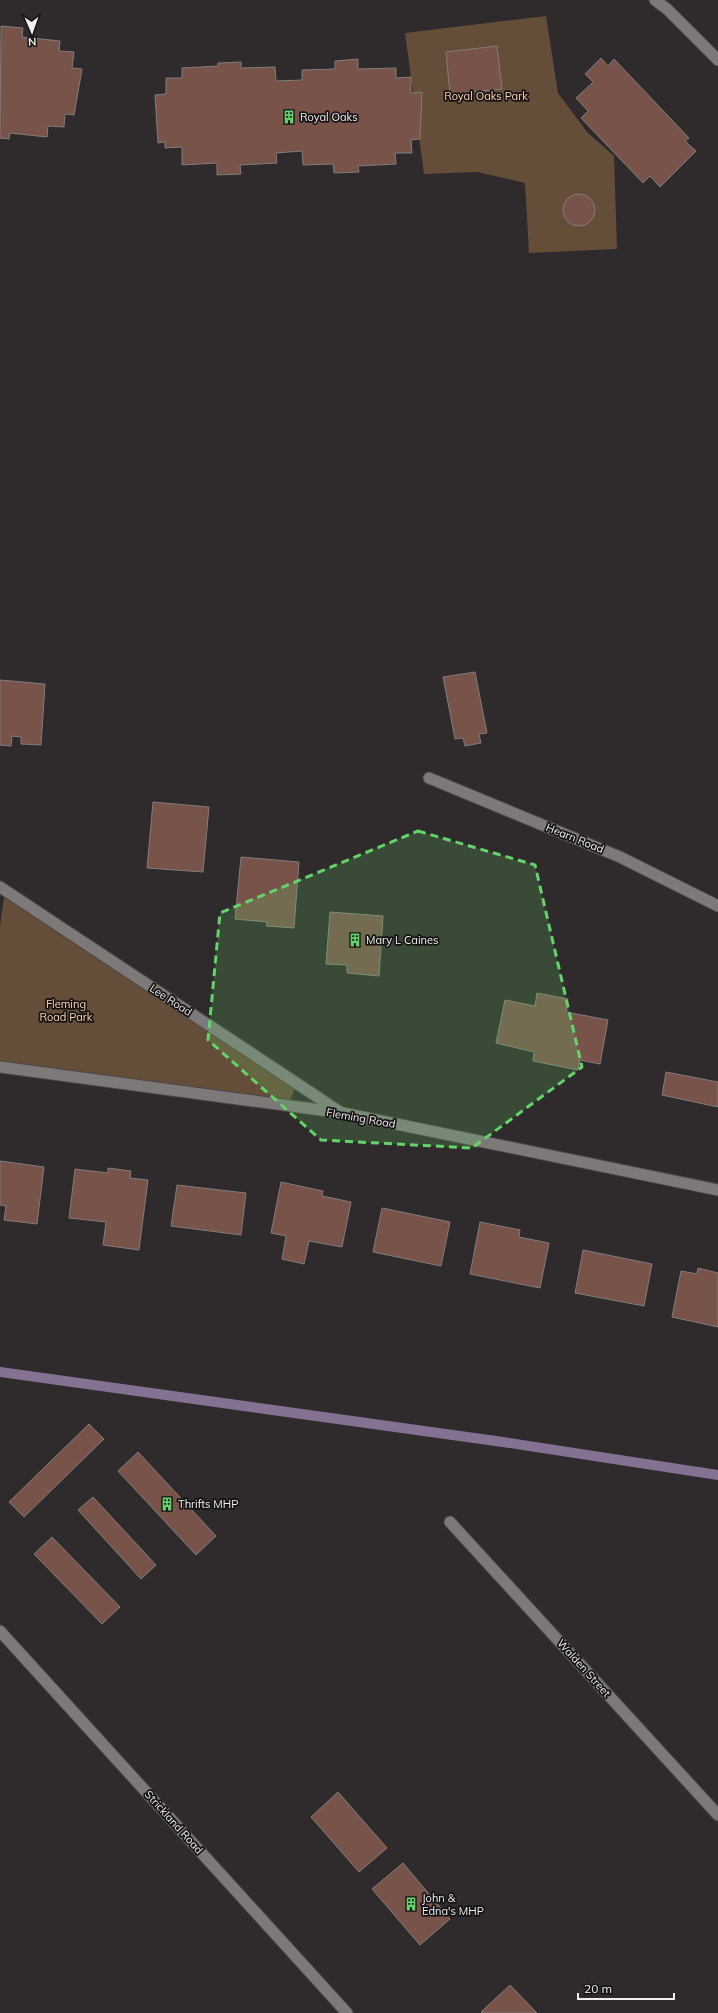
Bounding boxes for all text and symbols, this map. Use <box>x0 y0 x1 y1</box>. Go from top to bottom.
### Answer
north arrow <box>12 12 52 52</box>
text: N <box>28 35 37 49</box>
park label: Royal Oaks Park <box>444 89 528 103</box>
building icon: Royal Oaks <box>281 109 297 125</box>
place label: Royal Oaks <box>300 110 358 124</box>
street label: Hearn Road <box>544 820 606 856</box>
building icon: Mary L Caines <box>347 932 363 948</box>
place label: Mary L Caines <box>366 933 438 947</box>
street label: Lee Road <box>147 981 195 1019</box>
park label: Fleming Road Park <box>40 997 93 1024</box>
street label: Fleming Road <box>325 1105 397 1131</box>
building icon: Thrifts MHP <box>159 1496 175 1512</box>
place label: Thrifts MHP <box>178 1497 238 1511</box>
street label: Walden Street <box>554 1636 614 1700</box>
street label: Strickland Road <box>142 1787 206 1857</box>
place label: John & Edna's MHP <box>422 1891 484 1918</box>
building icon: John & Edna's MHP <box>403 1896 419 1912</box>
scale bar <box>578 1975 674 2001</box>
text: 20 m <box>584 1981 612 1996</box>

